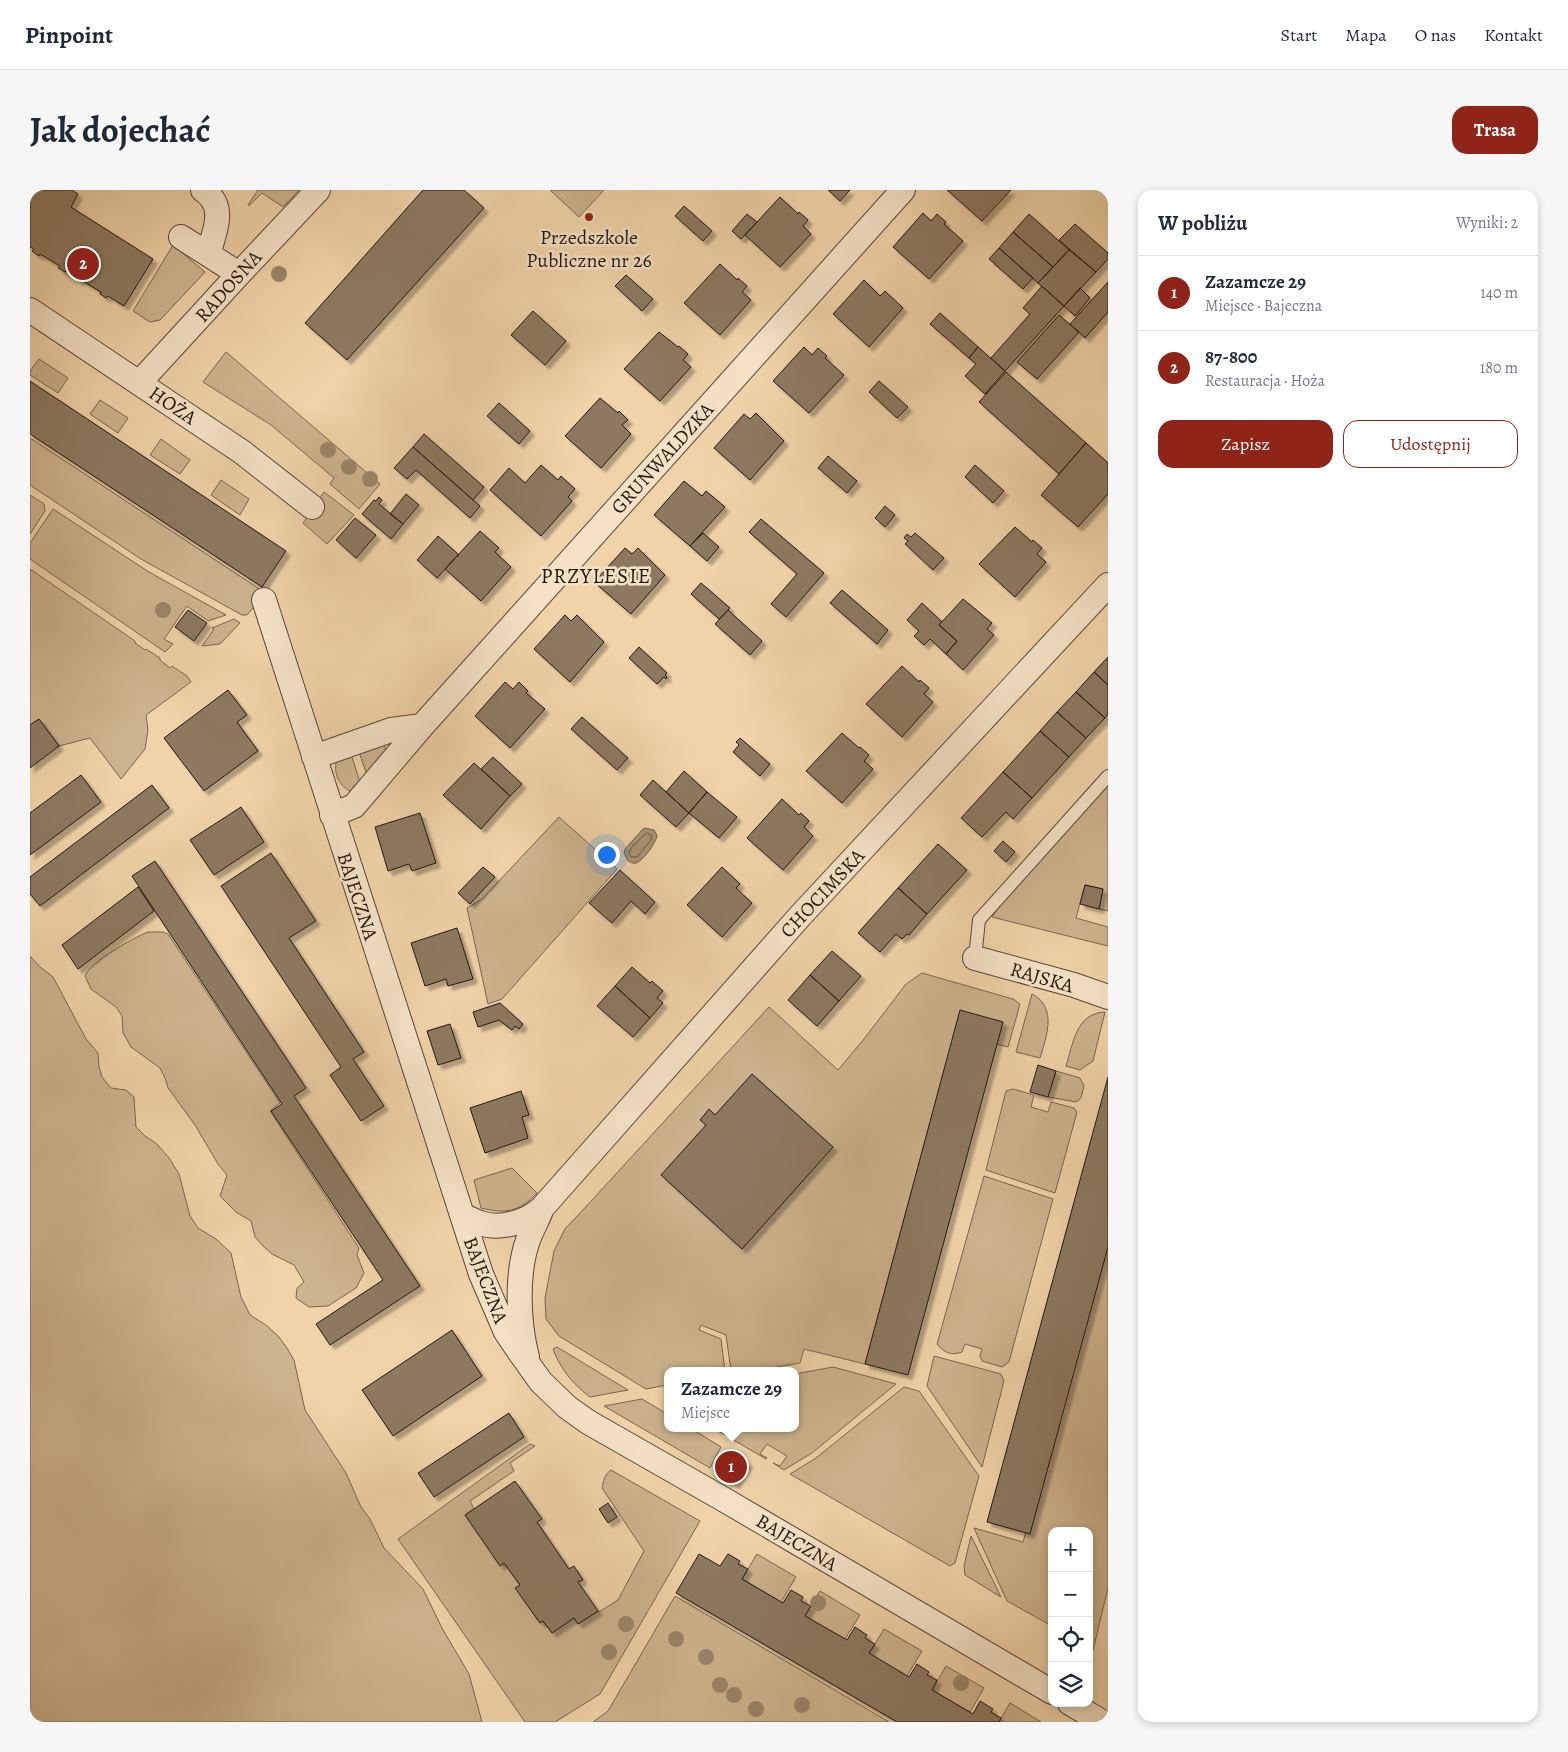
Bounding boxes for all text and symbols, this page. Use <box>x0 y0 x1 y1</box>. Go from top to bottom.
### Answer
text: Pinpoint <box>25 19 113 51</box>
text: Start <box>1281 23 1317 47</box>
text: Mapa <box>1345 23 1387 47</box>
text: O nas <box>1415 23 1456 47</box>
text: Kontakt <box>1484 23 1543 47</box>
text: Jak dojechać <box>30 106 210 154</box>
button: Trasa <box>1452 106 1538 154</box>
text: W pobliżu <box>1158 209 1247 237</box>
marker: Przedszkole Publiczne nr 26 <box>583 211 595 223</box>
text: Wyniki: 2 <box>1456 212 1518 234</box>
place label: Przedszkole Publiczne nr 26 <box>526 224 652 274</box>
street label: RADOSNA <box>189 244 268 328</box>
pin: 2 <box>67 245 99 283</box>
text: Zazamcze 29 <box>1205 269 1306 295</box>
text: 1 <box>1171 282 1177 304</box>
text: 140 m <box>1480 282 1518 304</box>
text: Miejsce · Bajeczna <box>1205 295 1322 317</box>
text: 87-800 <box>1205 344 1257 370</box>
text: 2 <box>1170 357 1178 379</box>
text: 180 m <box>1480 357 1518 379</box>
text: Restauracja · Hoża <box>1205 370 1325 392</box>
street label: HOŻA <box>144 380 202 431</box>
street label: GRUNWALDZKA <box>605 396 720 520</box>
button: Zapisz <box>1158 420 1333 468</box>
button: Udostępnij <box>1343 420 1518 468</box>
district label: PRZYLESIE <box>541 562 651 590</box>
your location <box>594 842 620 868</box>
street label: CHOCIMSKA <box>774 843 871 944</box>
street label: BAJECZNA <box>331 849 385 944</box>
street label: RAJSKA <box>1007 956 1077 999</box>
street label: BAJECZNA <box>457 1233 515 1328</box>
popup <box>664 1367 799 1432</box>
text: Zazamcze 29 <box>681 1376 782 1402</box>
text: Miejsce <box>681 1402 730 1424</box>
pin: 1 <box>715 1448 747 1486</box>
street label: BAJECZNA <box>751 1507 843 1578</box>
map controls <box>1048 1527 1093 1707</box>
button: + <box>1048 1527 1093 1572</box>
button: − <box>1048 1572 1093 1617</box>
button: locate <box>1048 1617 1093 1662</box>
button: layers <box>1048 1662 1093 1707</box>

